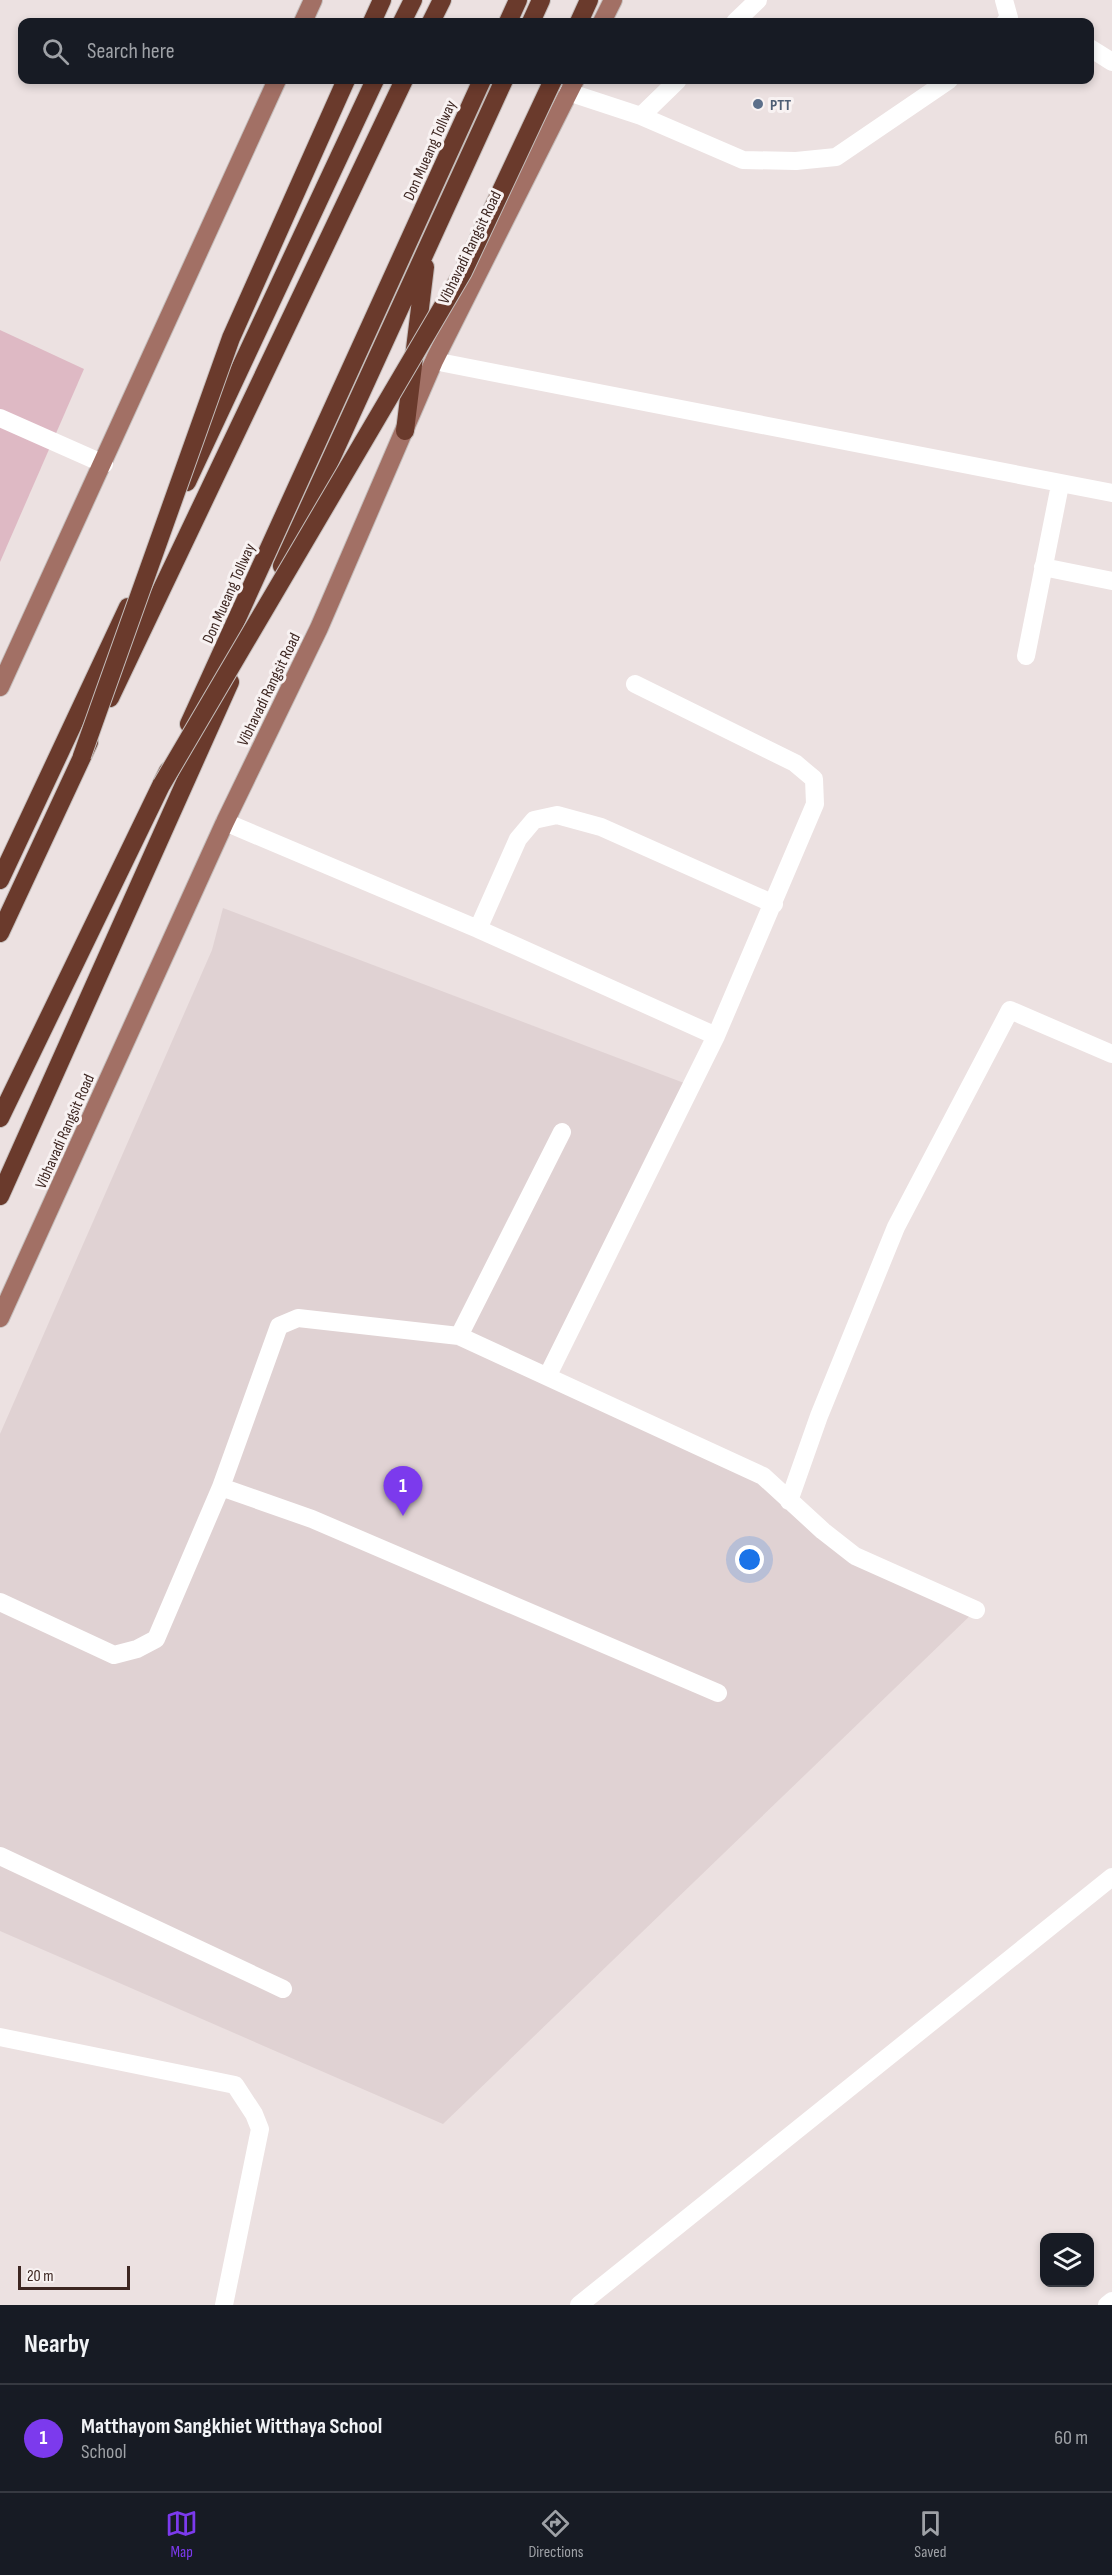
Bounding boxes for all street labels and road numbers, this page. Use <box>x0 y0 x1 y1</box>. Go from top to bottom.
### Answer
street label: Don Mueang Tollway <box>400 98 461 204</box>
street label: Vibhavadi Rangsit Road <box>435 188 506 307</box>
street label: Don Mueang Tollway <box>199 541 260 647</box>
street label: Vibhavadi Rangsit Road <box>234 630 305 749</box>
street label: Vibhavadi Rangsit Road <box>32 1071 99 1192</box>

